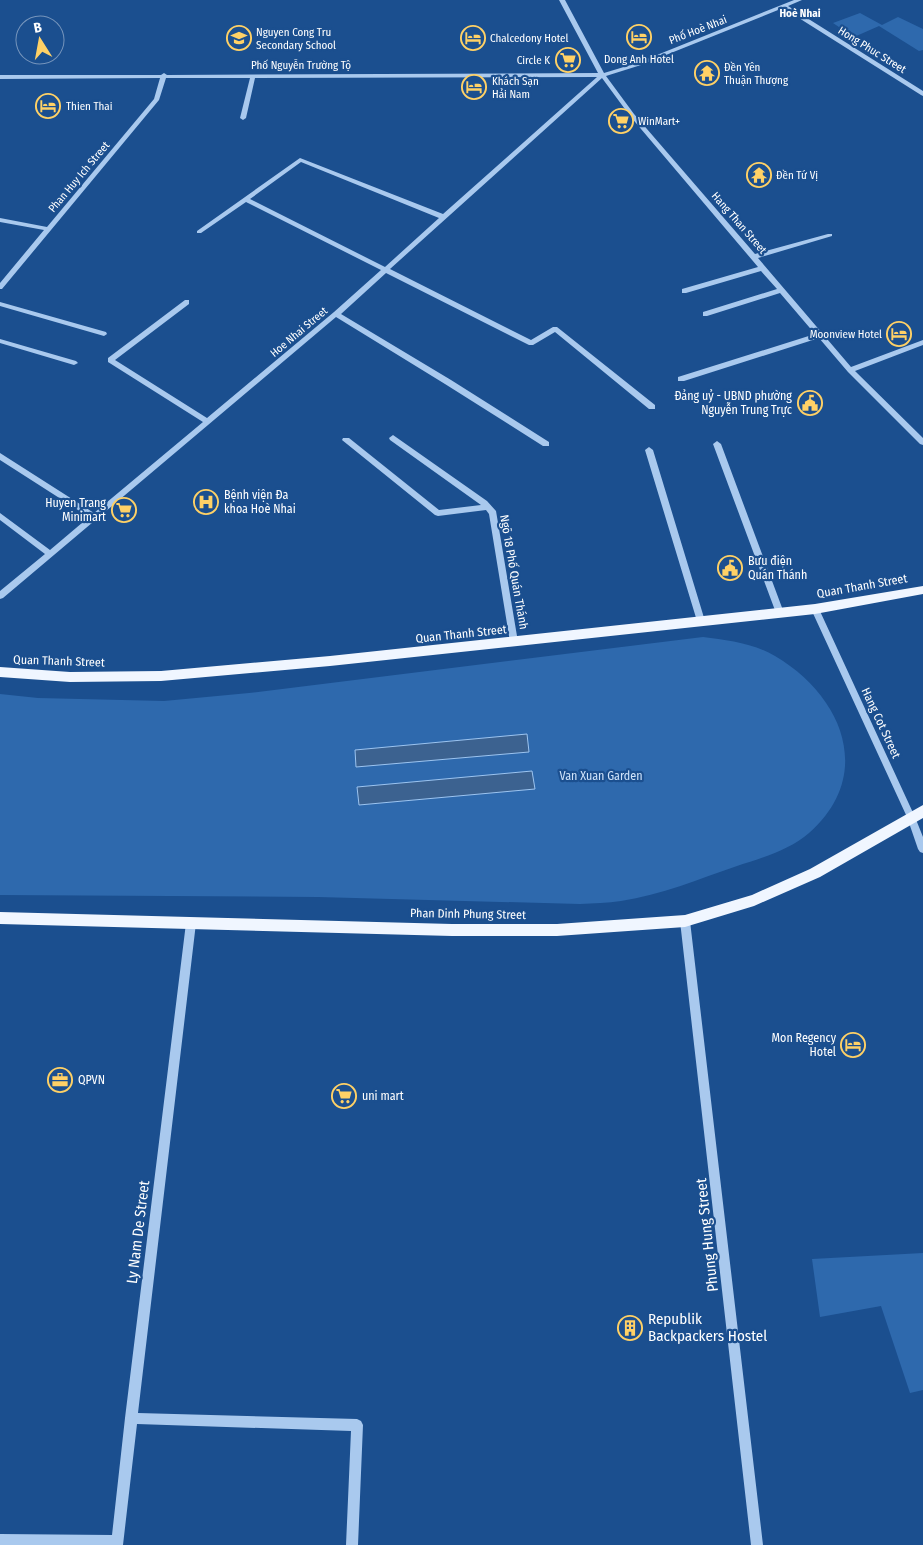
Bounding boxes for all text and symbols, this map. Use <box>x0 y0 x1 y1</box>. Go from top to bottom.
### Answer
district label: Hoè Nhai <box>779 7 821 20</box>
street label: Phố Hoè Nhai <box>667 13 729 47</box>
north arrow <box>15 15 65 65</box>
text: B <box>32 19 43 37</box>
hotel icon: Dong Anh Hotel <box>626 24 652 50</box>
street label: Hong Phuc Street <box>836 24 909 76</box>
school or university icon: Nguyen Cong Tru Secondary School <box>226 25 252 51</box>
hotel icon: Chalcedony Hotel <box>460 25 486 51</box>
place label: Nguyen Cong Tru Secondary School <box>256 26 336 52</box>
place label: Chalcedony Hotel <box>490 32 569 45</box>
supermarket icon: Circle K <box>555 47 581 73</box>
place label: Dong Anh Hotel <box>604 53 674 66</box>
place label: Circle K <box>517 54 550 67</box>
street label: Phố Nguyễn Trường Tộ <box>251 59 351 72</box>
temple icon: Đền Yên Thuận Thượng <box>694 60 720 86</box>
place label: Đền Yên Thuận Thượng <box>724 61 789 87</box>
hotel icon: Khách Sạn Hải Nam <box>461 74 487 100</box>
place label: Khách Sạn Hải Nam <box>492 75 539 101</box>
hotel icon: Thien Thai <box>35 93 61 119</box>
place label: Thien Thai <box>66 100 113 113</box>
supermarket icon: WinMart+ <box>608 108 634 134</box>
place label: WinMart+ <box>638 115 680 128</box>
street label: Phan Huy Ich Street <box>46 139 113 215</box>
temple icon: Đền Tứ Vị <box>746 162 772 188</box>
place label: Đền Tứ Vị <box>776 169 818 182</box>
street label: Hang Than Street <box>709 190 770 257</box>
street label: Hoe Nhai Street <box>268 304 331 360</box>
hotel icon: Moonview Hotel <box>886 321 912 347</box>
place label: Moonview Hotel <box>810 328 882 341</box>
place label: Đảng uỷ - UBND phường Nguyễn Trung Trực <box>674 389 792 417</box>
public building icon: Đảng uỷ - UBND phường Nguyễn Trung Trực <box>797 390 823 416</box>
place label: Bệnh viện Đa khoa Hoè Nhai <box>224 488 296 516</box>
hospital icon: Bệnh viện Đa khoa Hoè Nhai <box>193 489 219 515</box>
place label: Huyen Trang Minimart <box>45 496 106 524</box>
supermarket icon: Huyen Trang Minimart <box>111 497 137 523</box>
street label: Ngõ 18 Phố Quán Thánh <box>497 513 532 630</box>
place label: Bưu điện Quán Thánh <box>748 554 807 582</box>
public building icon: Bưu điện Quán Thánh <box>717 555 743 581</box>
street label: Quan Thanh Street <box>816 571 908 601</box>
street label: Quan Thanh Street <box>415 622 507 646</box>
street label: Quan Thanh Street <box>13 652 105 670</box>
street label: Hang Cot Street <box>859 685 904 761</box>
park label: Van Xuan Garden <box>560 769 643 783</box>
street label: Phan Dinh Phung Street <box>410 906 526 922</box>
place label: Mon Regency Hotel <box>772 1031 837 1059</box>
hotel icon: Mon Regency Hotel <box>840 1032 866 1058</box>
office icon: QPVN <box>47 1067 73 1093</box>
place label: QPVN <box>78 1073 105 1087</box>
supermarket icon: uni mart <box>331 1083 357 1109</box>
place label: uni mart <box>362 1089 404 1103</box>
street label: Phung Hung Street <box>692 1177 722 1293</box>
street label: Ly Nam De Street <box>123 1179 153 1285</box>
place label: Republik Backpackers Hostel <box>648 1310 767 1345</box>
building icon: Republik Backpackers Hostel <box>617 1315 643 1341</box>

